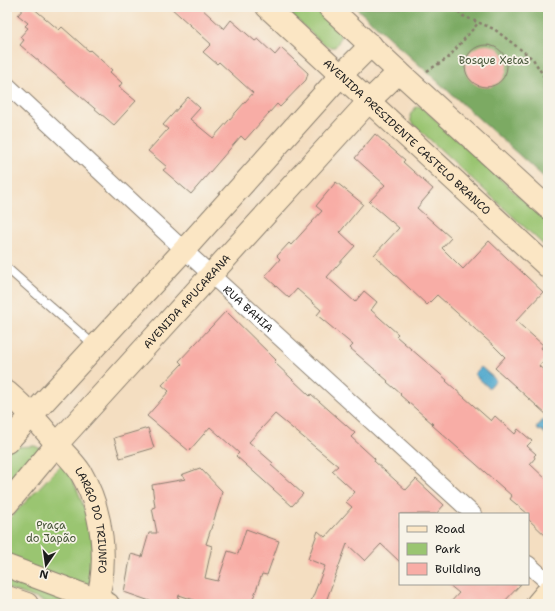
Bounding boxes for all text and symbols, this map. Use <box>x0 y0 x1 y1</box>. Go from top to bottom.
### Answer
park label: Bosque Xetas <box>459 53 529 68</box>
street label: AVENIDA PRESIDENTE CASTELO BRANCO <box>320 56 494 218</box>
street label: AVENIDA APUCARANA <box>140 251 234 352</box>
street label: RUA BAHIA <box>220 282 276 336</box>
street label: LARGO DO TRIUNFO <box>71 464 110 574</box>
legend <box>399 513 529 585</box>
park label: Praça do Japão <box>26 518 76 546</box>
text: Road <box>435 521 466 537</box>
text: Park <box>435 541 461 557</box>
north arrow <box>26 545 66 585</box>
text: Building <box>435 561 481 577</box>
text: N <box>38 566 50 583</box>

